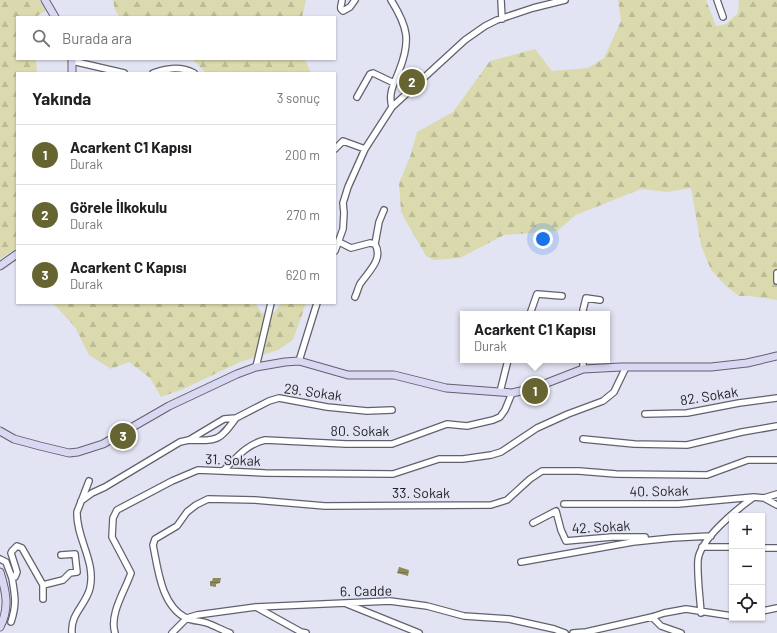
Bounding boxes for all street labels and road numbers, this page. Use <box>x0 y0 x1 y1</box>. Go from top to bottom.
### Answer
street label: 29. Sokak <box>283 379 343 404</box>
street label: 82. Sokak <box>679 383 739 408</box>
street label: 80. Sokak <box>331 422 389 439</box>
street label: 31. Sokak <box>205 450 261 469</box>
street label: 40. Sokak <box>629 481 689 500</box>
street label: 33. Sokak <box>392 484 450 501</box>
street label: 42. Sokak <box>571 516 631 537</box>
street label: 6. Cadde <box>340 582 392 599</box>

